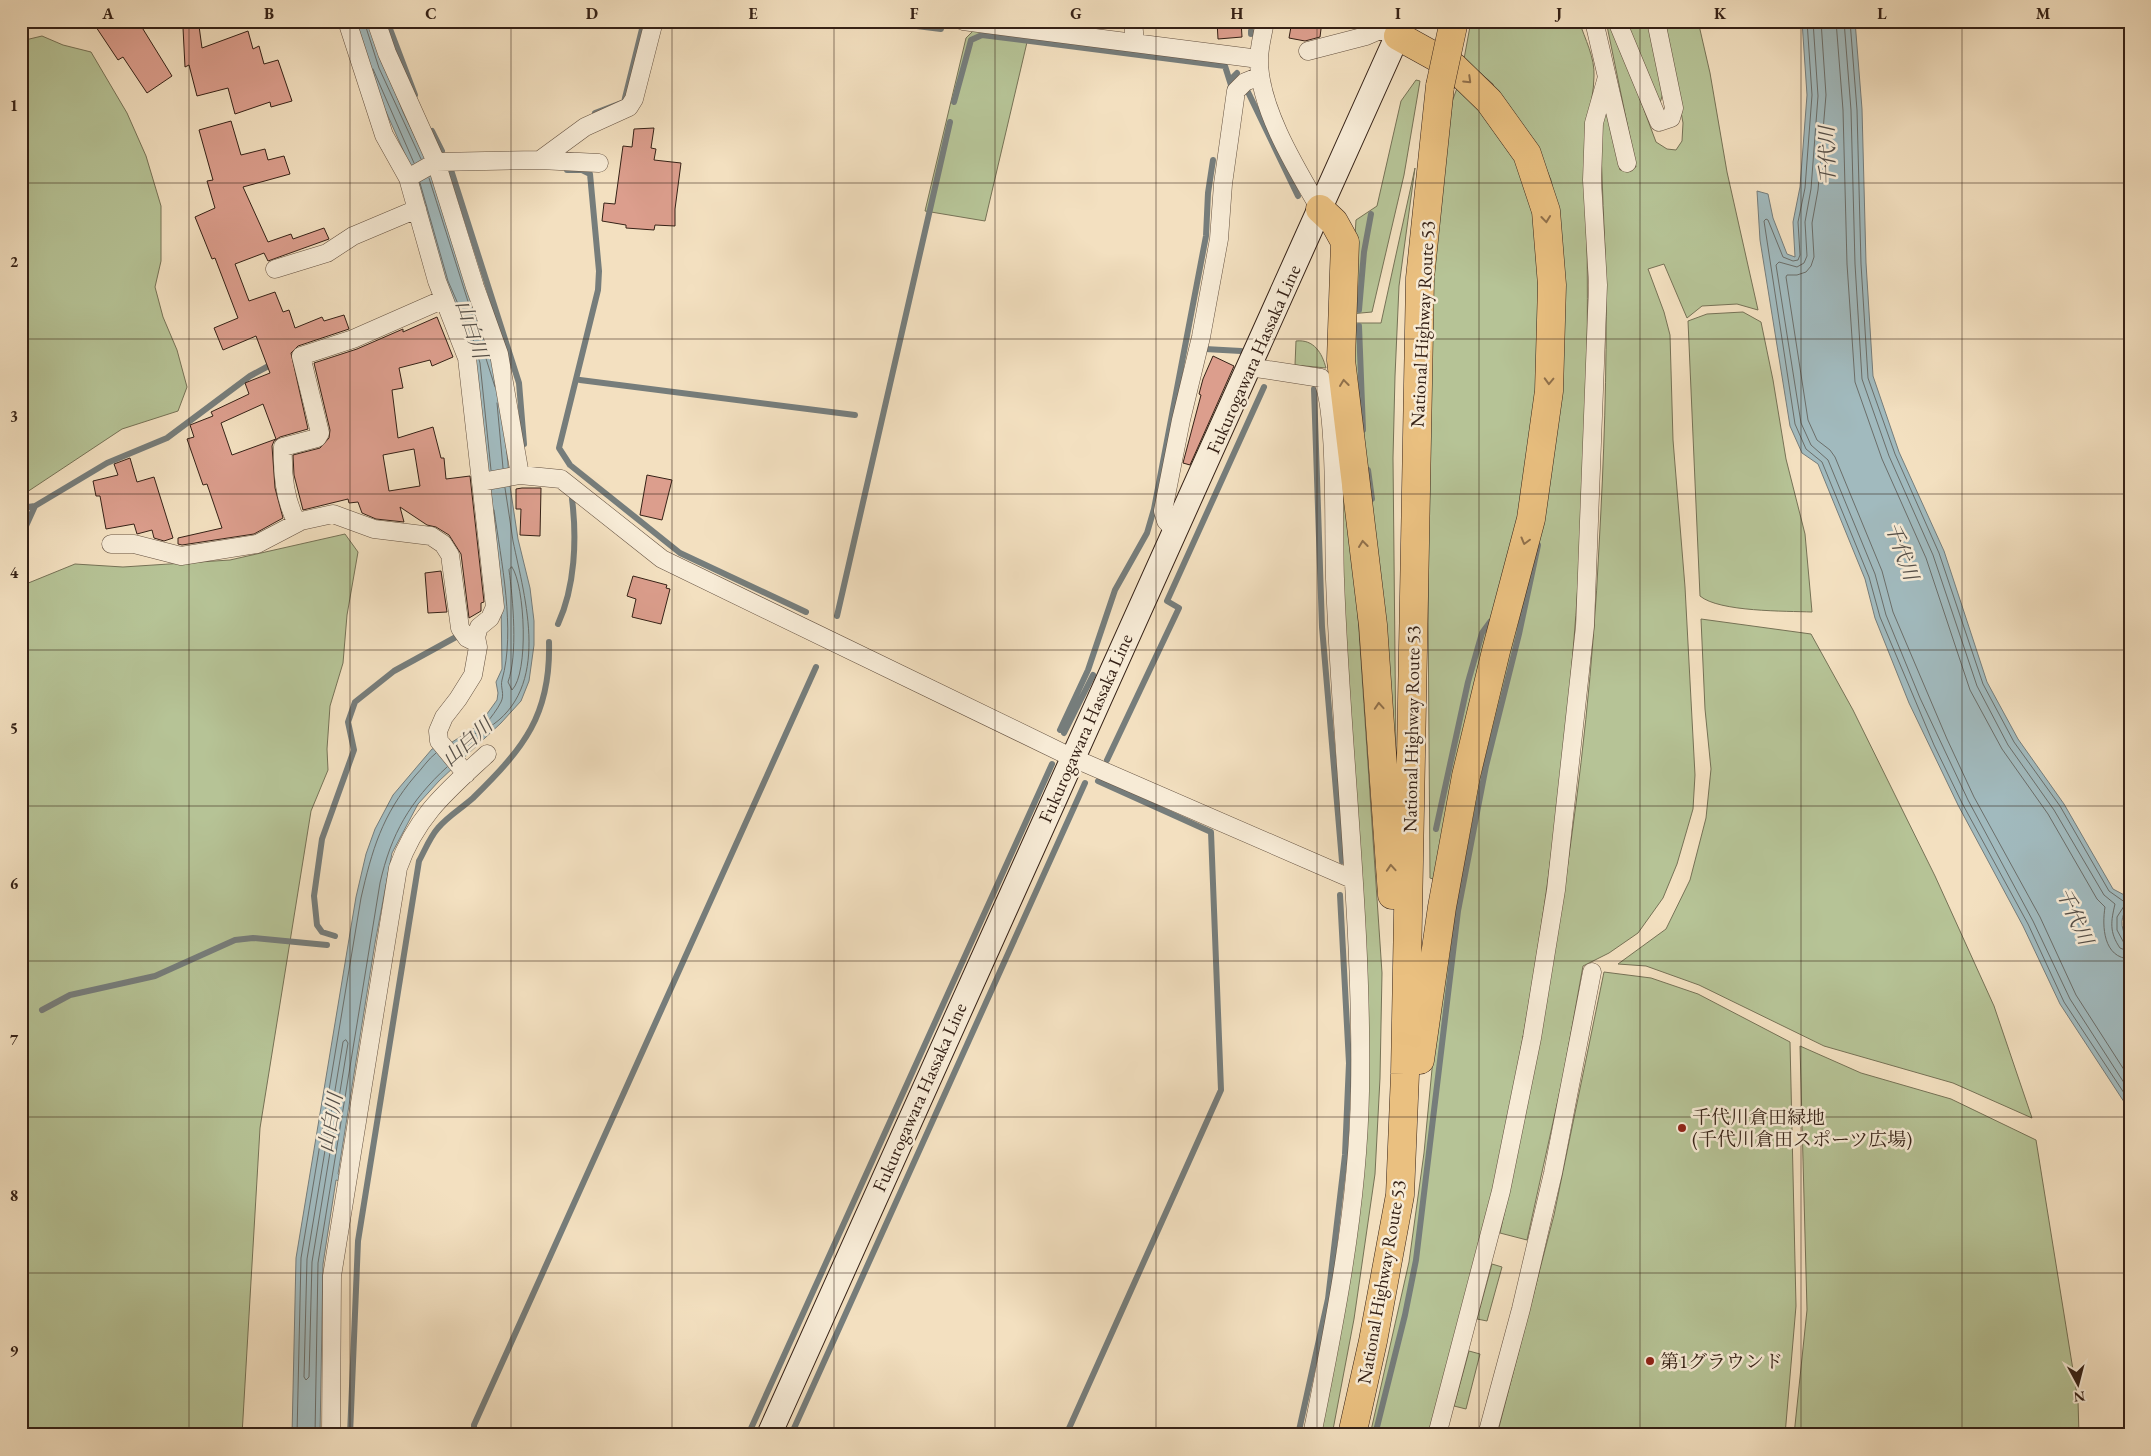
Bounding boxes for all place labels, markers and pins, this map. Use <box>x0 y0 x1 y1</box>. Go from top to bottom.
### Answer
place label: 千代川倉田緑地 (千代川倉田スポーツ広場) <box>1692 1105 1912 1152</box>
marker: 千代川倉田緑地 (千代川倉田スポーツ広場) <box>1676 1122 1688 1134</box>
place label: 第1グラウンド <box>1660 1349 1783 1374</box>
marker: 第1グラウンド <box>1644 1355 1656 1367</box>

